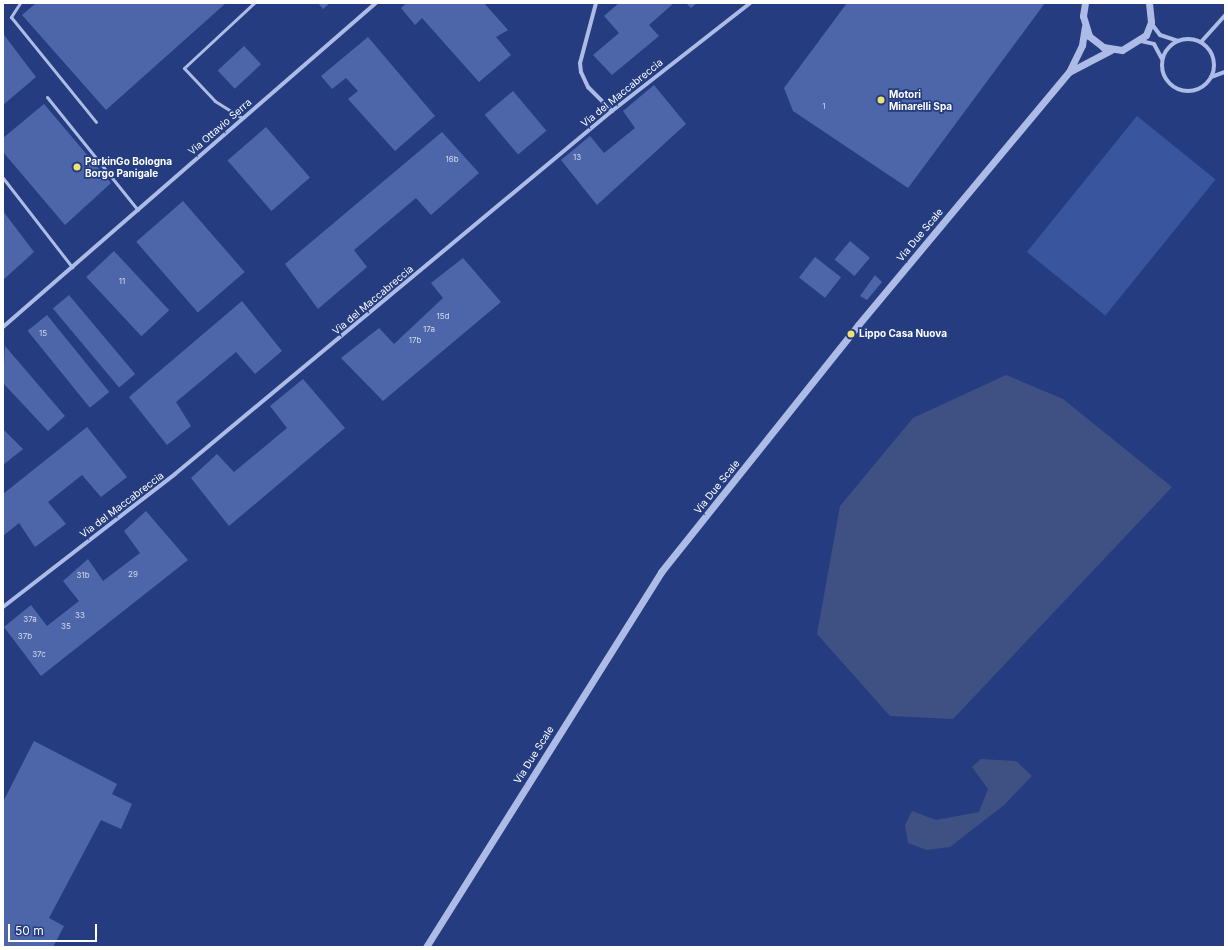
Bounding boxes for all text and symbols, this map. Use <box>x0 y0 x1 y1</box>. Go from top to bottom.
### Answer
street label: Via del Maccabreccia <box>579 56 665 130</box>
place label: Motori Minarelli Spa <box>889 88 952 112</box>
marker: Motori Minarelli Spa <box>876 95 886 105</box>
street label: Via Ottavio Serra <box>186 96 254 158</box>
house number: 1 <box>822 102 826 112</box>
house number: 13 <box>573 153 581 163</box>
place label: ParkinGo Bologna Borgo Panigale <box>85 155 172 178</box>
house number: 16b <box>445 155 459 165</box>
marker: ParkinGo Bologna Borgo Panigale <box>72 162 82 172</box>
street label: Via Due Scale <box>894 206 946 264</box>
street label: Via del Maccabreccia <box>330 263 416 337</box>
house number: 11 <box>119 277 125 287</box>
house number: 15d <box>436 312 450 322</box>
house number: 17a <box>423 325 435 335</box>
place label: Lippo Casa Nuova <box>859 328 947 340</box>
house number: 15 <box>39 329 47 339</box>
marker: Lippo Casa Nuova <box>846 329 856 339</box>
house number: 17b <box>409 336 421 346</box>
street label: Via Due Scale <box>692 458 742 516</box>
street label: Via del Maccabreccia <box>78 470 166 540</box>
house number: 29 <box>128 570 138 580</box>
house number: 31b <box>76 571 90 581</box>
house number: 33 <box>75 611 85 621</box>
house number: 37a <box>23 615 37 625</box>
house number: 35 <box>61 622 71 632</box>
house number: 37b <box>18 632 32 642</box>
house number: 37c <box>32 650 46 660</box>
street label: Via Due Scale <box>512 724 556 786</box>
scale bar <box>10 916 99 942</box>
text: 50 m <box>15 923 44 938</box>

